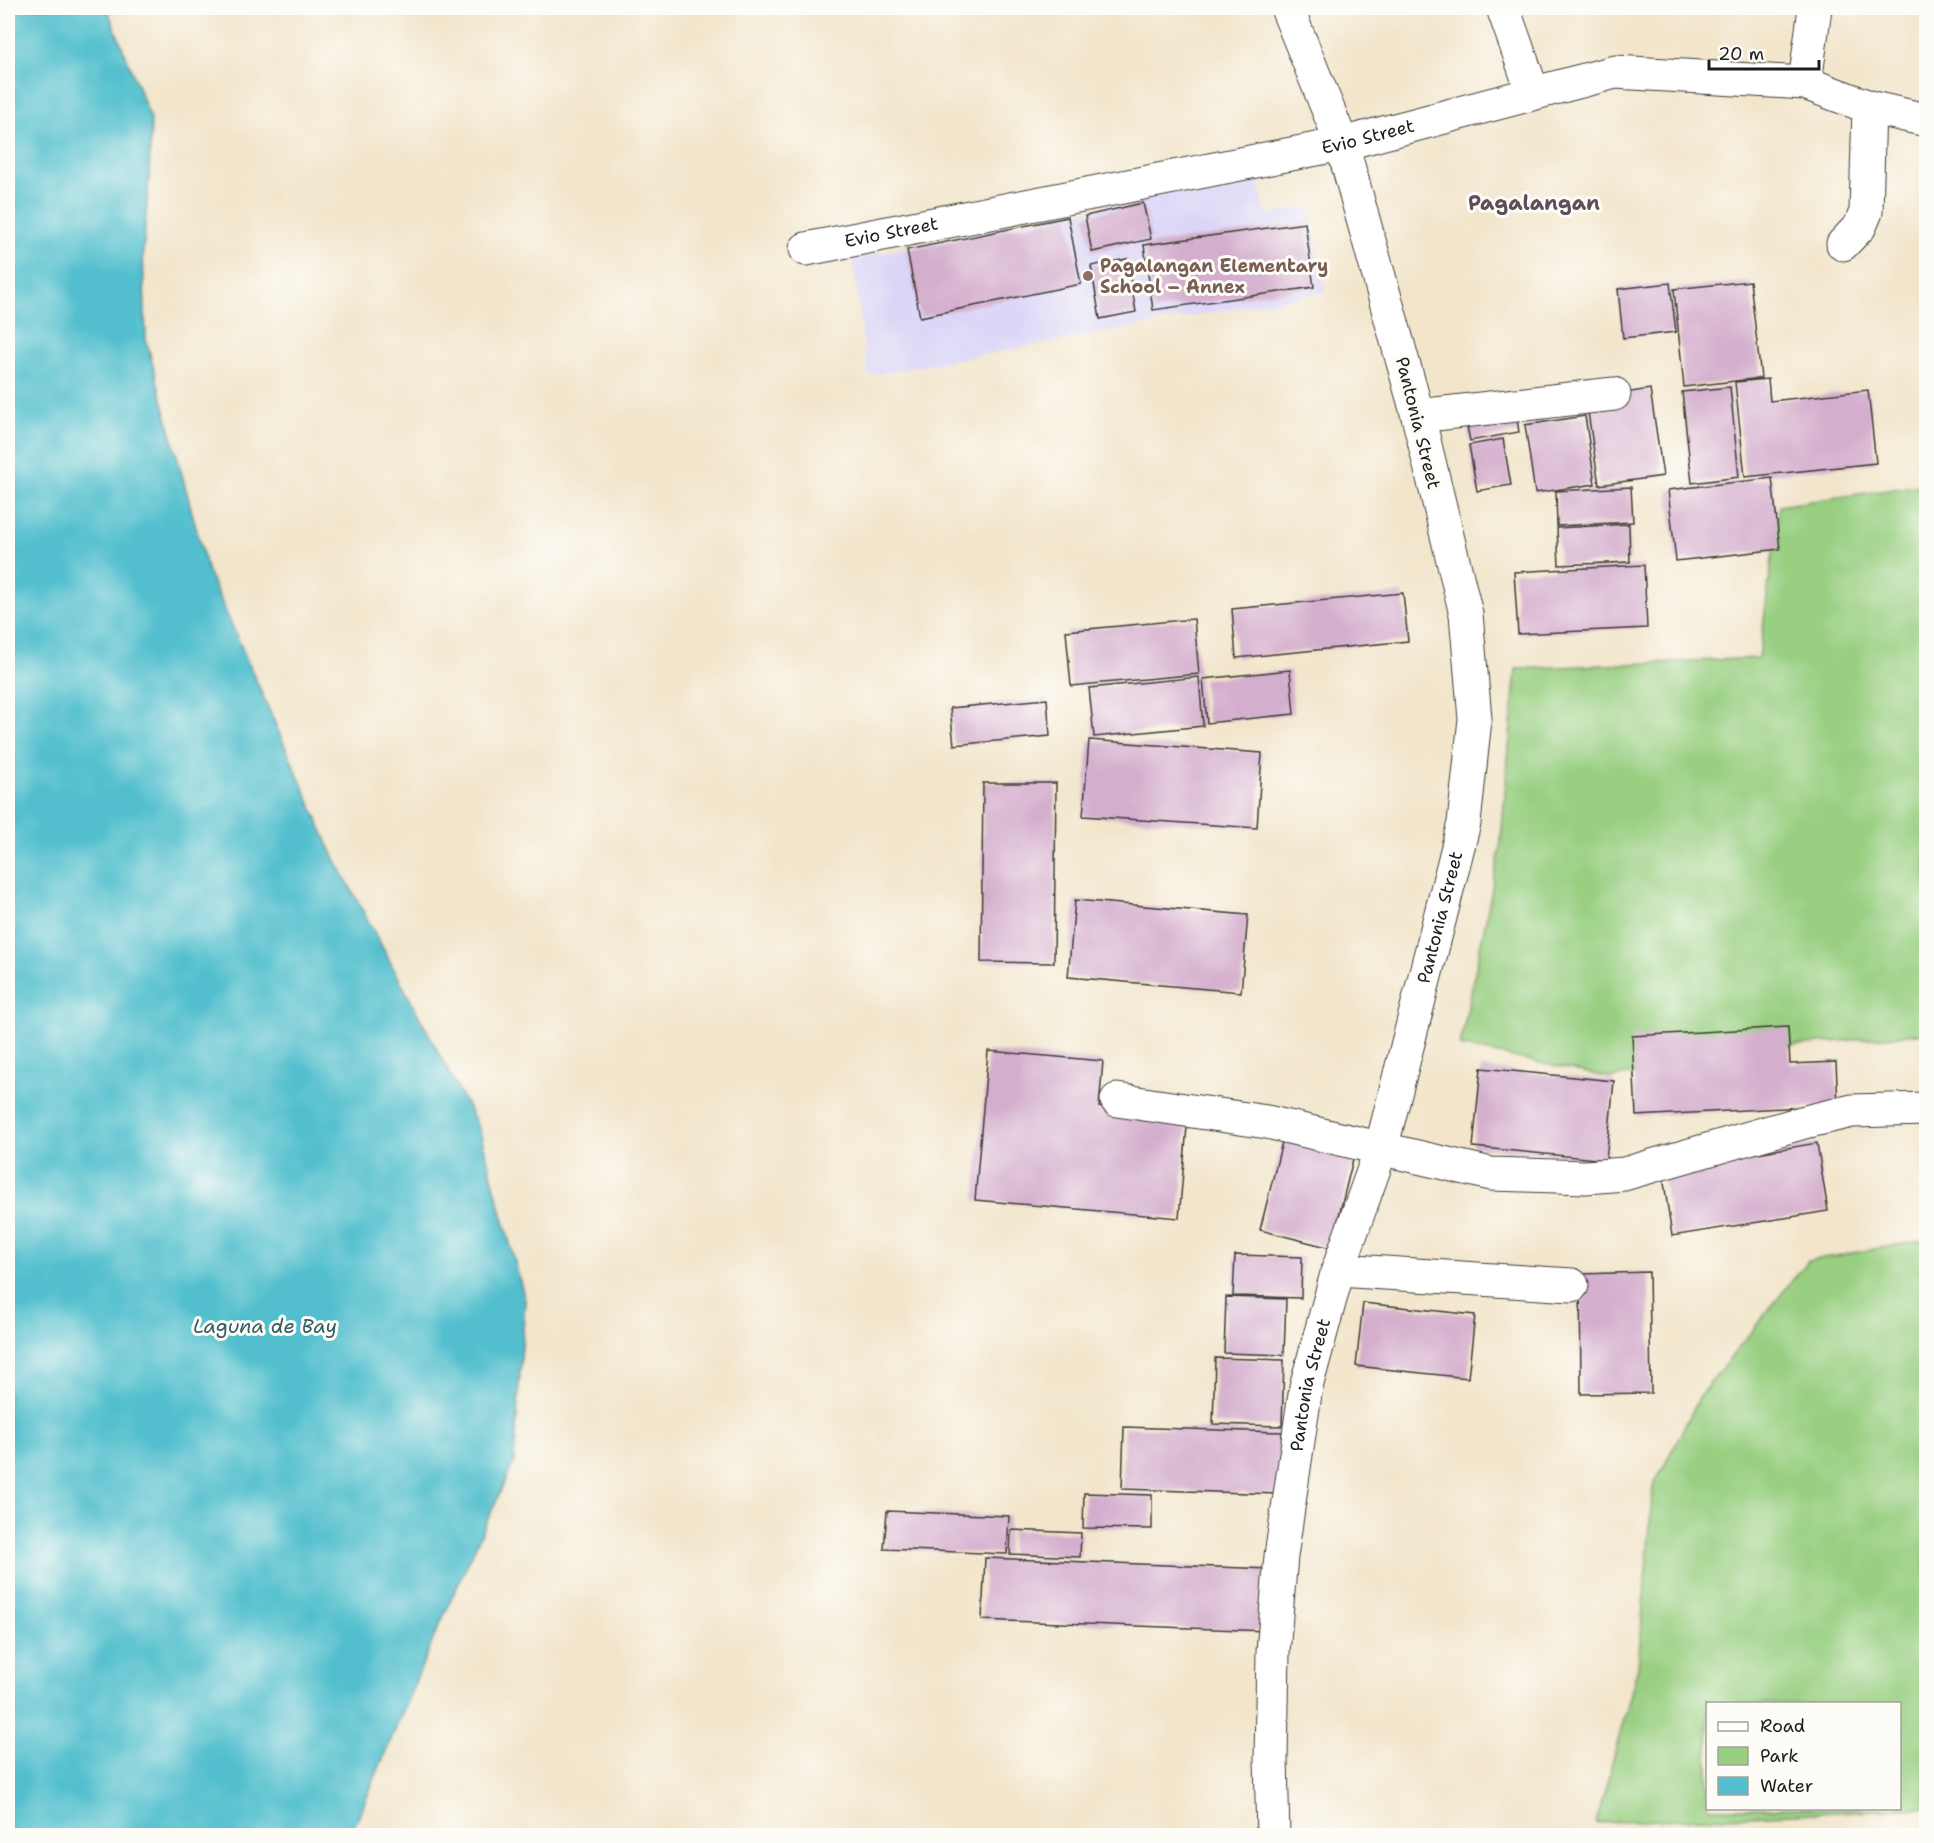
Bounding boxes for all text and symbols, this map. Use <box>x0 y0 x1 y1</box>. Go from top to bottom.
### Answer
scale bar <box>1709 33 1818 71</box>
text: 20 m <box>1718 42 1764 66</box>
street label: Evio Street <box>1320 113 1417 160</box>
district label: Pagalangan <box>1468 189 1600 217</box>
street label: Evio Street <box>843 211 940 253</box>
place label: Pagalangan Elementary School – Annex <box>1100 254 1328 299</box>
marker: Pagalangan Elementary School – Annex <box>1081 269 1095 283</box>
street label: Pantonia Street <box>1390 354 1446 492</box>
street label: Pantonia Street <box>1412 848 1468 986</box>
water label: Laguna de Bay <box>193 1313 337 1339</box>
street label: Pantonia Street <box>1285 1316 1336 1453</box>
legend <box>1706 1702 1901 1810</box>
text: Road <box>1760 1714 1805 1738</box>
text: Park <box>1760 1744 1799 1768</box>
text: Water <box>1760 1774 1813 1798</box>

